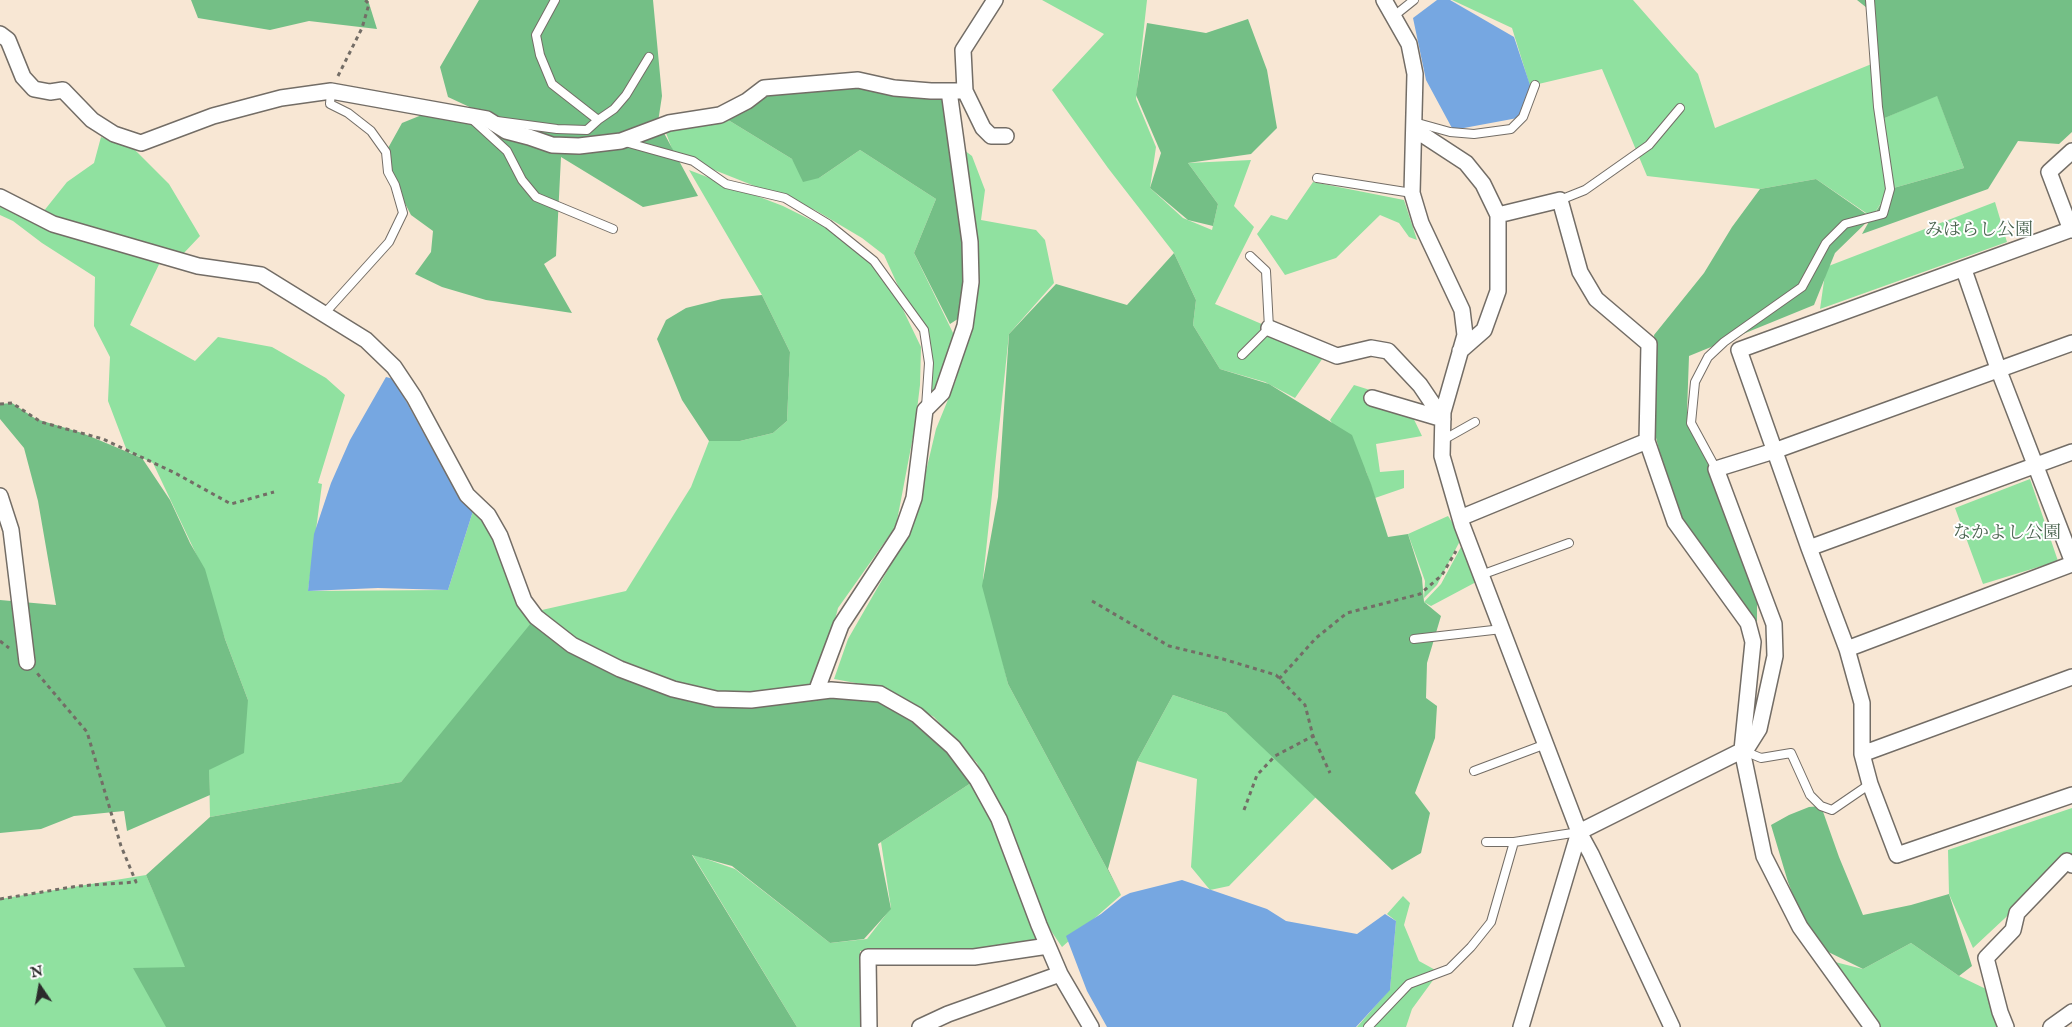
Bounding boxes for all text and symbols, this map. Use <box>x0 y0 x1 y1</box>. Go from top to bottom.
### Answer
park label: みはらし公園 <box>1925 220 2033 242</box>
park label: なかよし公園 <box>1953 523 2061 545</box>
north arrow <box>15 962 65 1012</box>
text: N <box>29 962 45 982</box>

